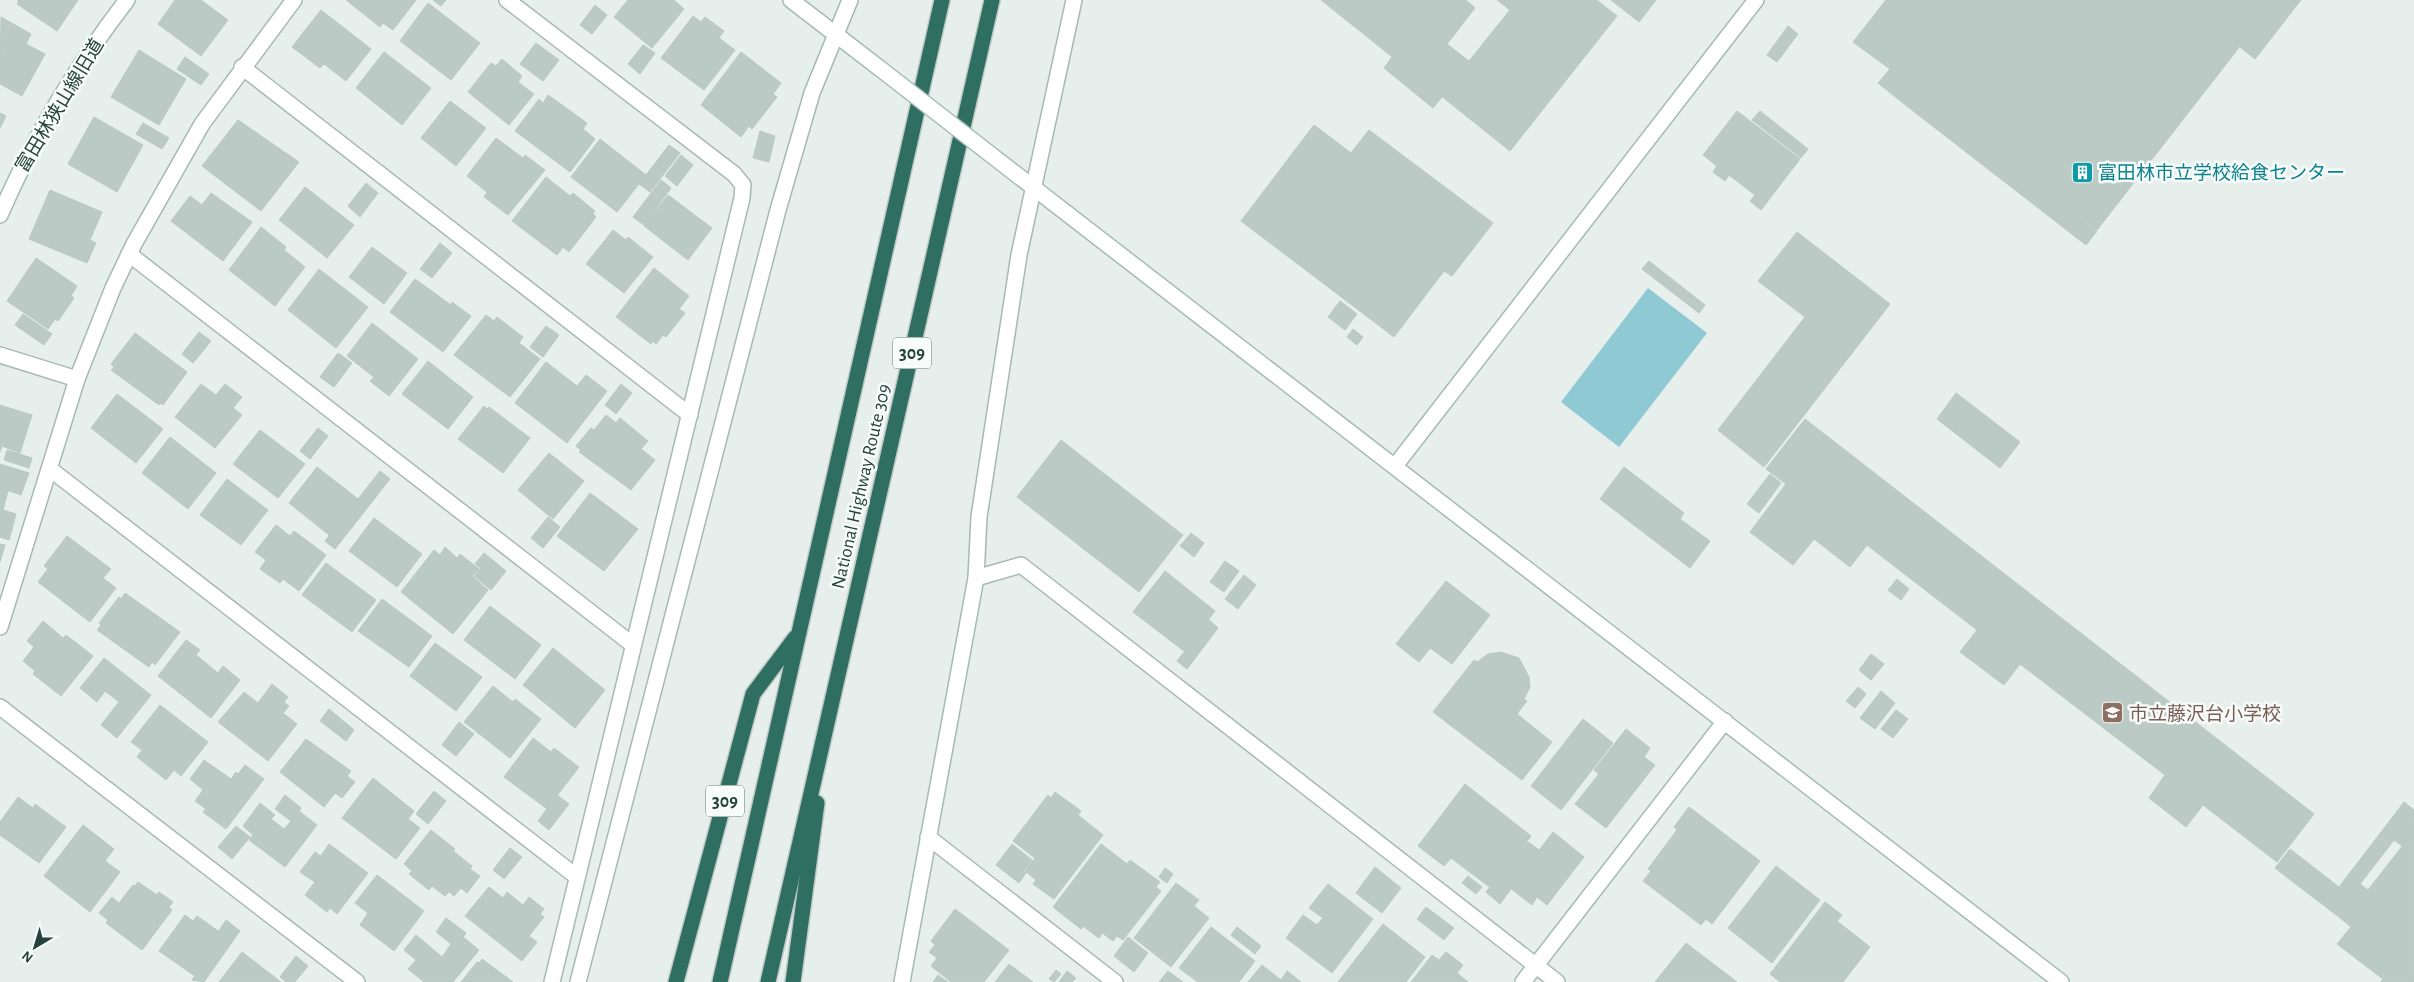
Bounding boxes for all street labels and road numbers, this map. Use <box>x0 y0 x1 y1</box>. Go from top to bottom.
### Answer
street label: 富田林狭山線旧道 <box>11 35 108 176</box>
road number: 309 <box>893 338 931 368</box>
street label: National Highway Route 309 <box>829 382 894 591</box>
road number: 309 <box>706 786 744 816</box>

